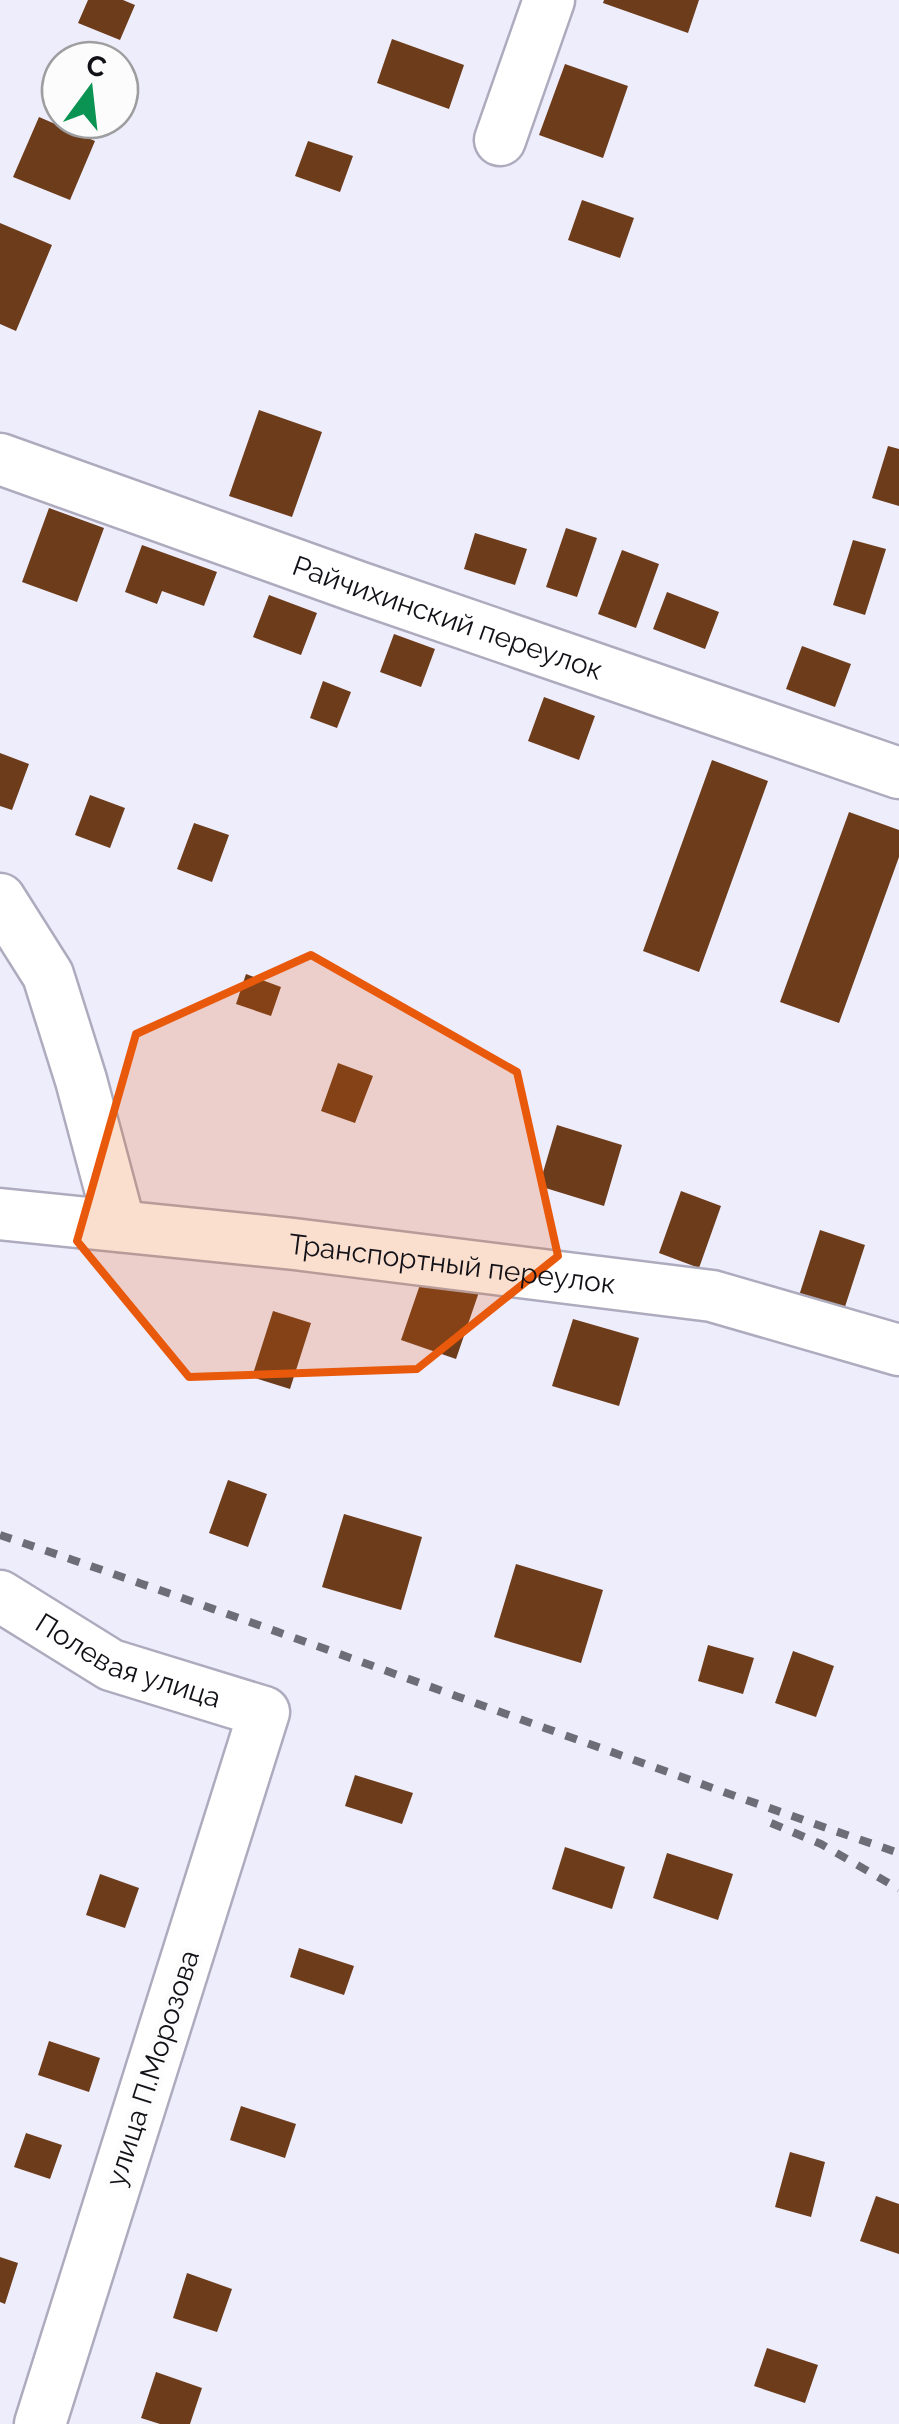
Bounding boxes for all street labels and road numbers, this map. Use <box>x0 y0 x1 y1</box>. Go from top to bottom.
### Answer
street label: Райчихинский переулок <box>288 549 607 687</box>
street label: Транспортный переулок <box>287 1227 618 1301</box>
street label: Полевая улица <box>29 1606 225 1715</box>
street label: улица П.Морозова <box>99 1946 206 2190</box>

